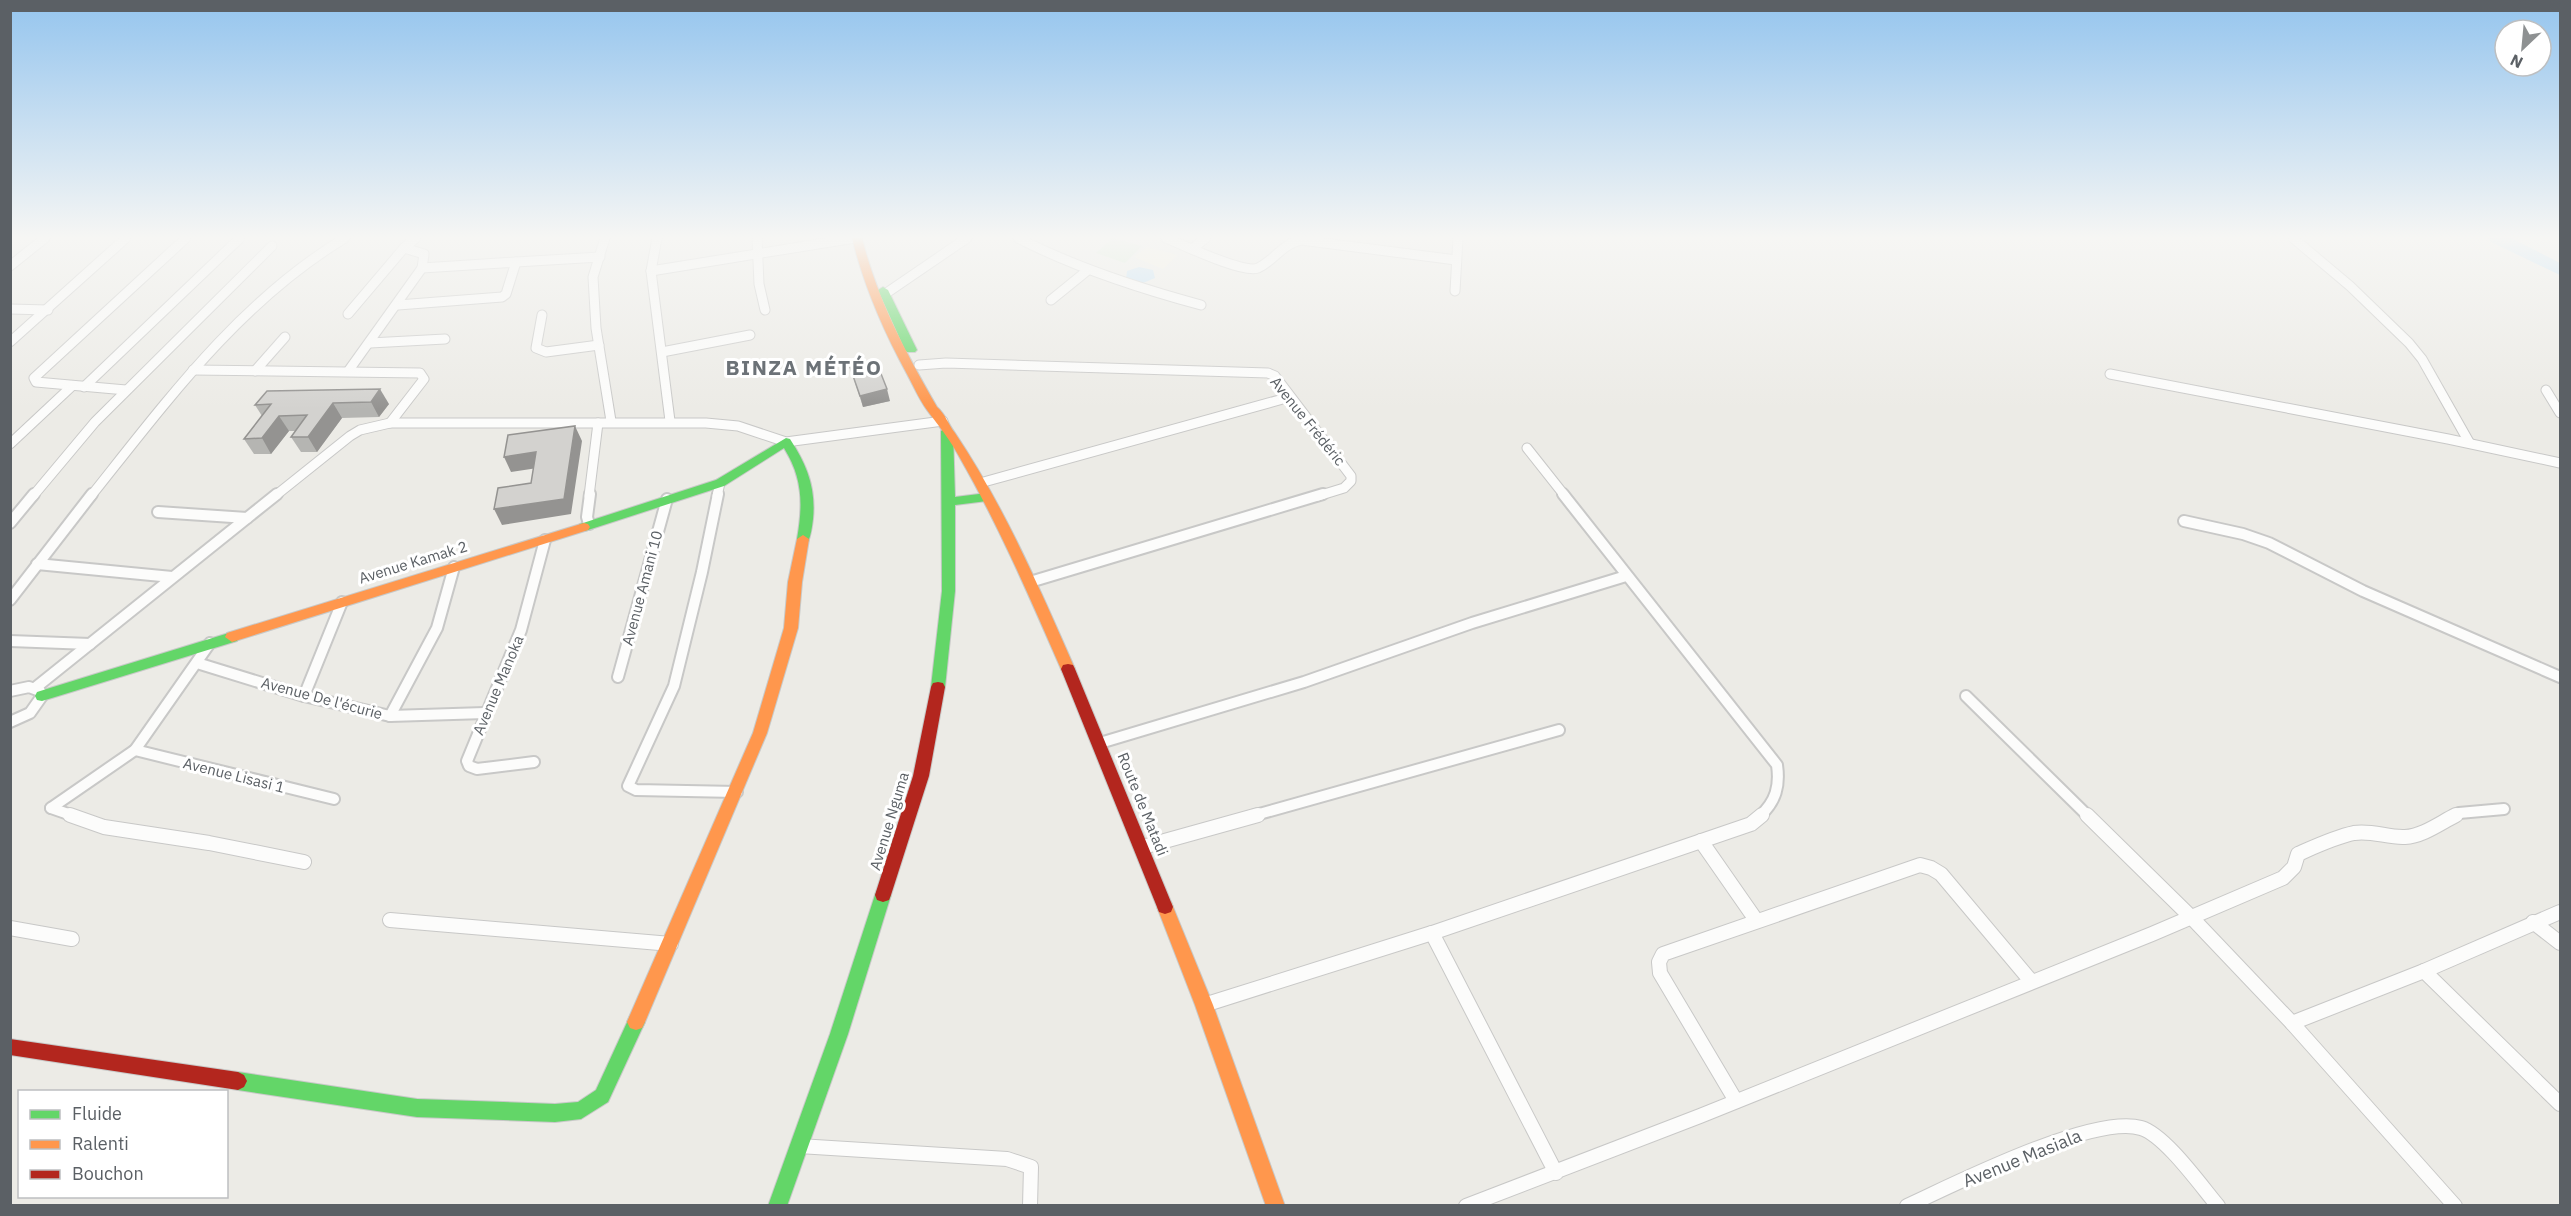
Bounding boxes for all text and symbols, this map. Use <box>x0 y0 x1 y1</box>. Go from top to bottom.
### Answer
north arrow <box>2493 18 2553 78</box>
text: N <box>2507 50 2526 73</box>
district label: BINZA MÉTÉO <box>726 353 882 381</box>
street label: Avenue Frédéric <box>1266 373 1350 470</box>
street label: Avenue Amani 10 <box>618 528 666 648</box>
street label: Avenue Kamak 2 <box>356 536 470 588</box>
street label: Avenue Manoka <box>468 632 528 738</box>
street label: Avenue De l'écurie <box>259 673 385 723</box>
street label: Route de Matadi <box>1114 750 1172 858</box>
street label: Avenue Lisasi 1 <box>181 753 287 797</box>
street label: Avenue Nguma <box>865 770 913 872</box>
legend <box>18 1090 228 1198</box>
text: Fluide <box>72 1102 122 1125</box>
street label: Avenue Masiala <box>1959 1124 2085 1192</box>
text: Ralenti <box>72 1132 129 1155</box>
text: Bouchon <box>72 1162 144 1185</box>

